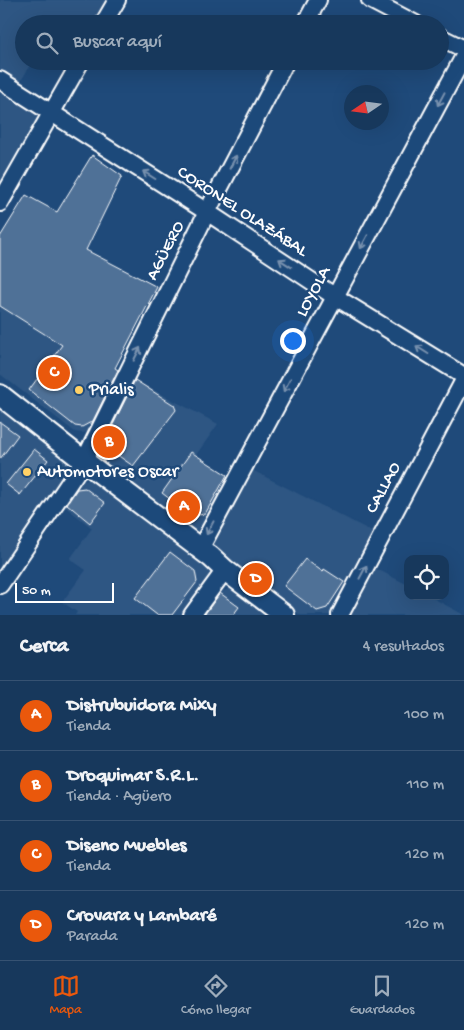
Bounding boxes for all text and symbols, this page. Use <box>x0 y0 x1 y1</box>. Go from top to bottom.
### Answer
search box <box>15 15 449 70</box>
icon: search <box>33 29 61 57</box>
text: Buscar aquí <box>73 31 162 54</box>
north arrow <box>344 85 389 130</box>
one-way arrow <box>436 91 446 106</box>
one-way arrow <box>228 155 238 170</box>
street label: CORONEL OLAZÁBAL <box>173 161 313 263</box>
one-way arrow <box>142 170 156 180</box>
street label: AGÜERO <box>142 218 190 284</box>
one-way arrow <box>359 234 369 249</box>
one-way arrow <box>278 258 292 269</box>
street label: LOYOLA <box>292 262 337 321</box>
your location <box>280 328 306 354</box>
one-way arrow <box>416 345 430 355</box>
one-way arrow <box>132 347 142 362</box>
pin: C <box>38 354 70 392</box>
one-way arrow <box>282 377 292 392</box>
place label: Prialis <box>88 380 135 401</box>
marker: Prialis <box>73 384 85 396</box>
pin: B <box>93 423 125 461</box>
street label: CALLAO <box>362 459 406 517</box>
place label: Automotores Oscar <box>37 462 180 483</box>
marker: Automotores Oscar <box>21 466 33 478</box>
pin: A <box>168 488 200 526</box>
one-way arrow <box>205 520 215 535</box>
map controls <box>404 555 449 600</box>
button: locate <box>404 555 449 600</box>
pin: D <box>240 560 272 598</box>
one-way arrow <box>358 565 368 580</box>
scale bar <box>15 580 114 603</box>
text: 50 m <box>22 583 51 600</box>
text: Cerca <box>20 635 68 660</box>
text: 4 resultados <box>363 638 444 657</box>
text: Distrubuidora Mixy <box>67 695 216 718</box>
text: A <box>31 706 41 725</box>
text: 100 m <box>404 706 444 725</box>
text: Tienda <box>67 718 111 737</box>
text: Droquimar S.R.L. <box>67 765 199 788</box>
text: B <box>32 776 40 795</box>
text: 110 m <box>407 776 444 795</box>
text: Tienda · Agüero <box>67 788 172 807</box>
text: Diseno Muebles <box>67 835 187 858</box>
text: C <box>32 846 40 865</box>
text: 120 m <box>405 846 444 865</box>
text: Tienda <box>67 858 111 877</box>
text: Crovara y Lambaré <box>67 905 217 928</box>
text: D <box>31 916 41 935</box>
text: 120 m <box>405 916 444 935</box>
text: Parada <box>67 928 118 947</box>
tab: Mapa <box>50 972 82 1019</box>
tab: Cómo llegar <box>181 972 250 1019</box>
tab: Guardados <box>350 972 414 1019</box>

